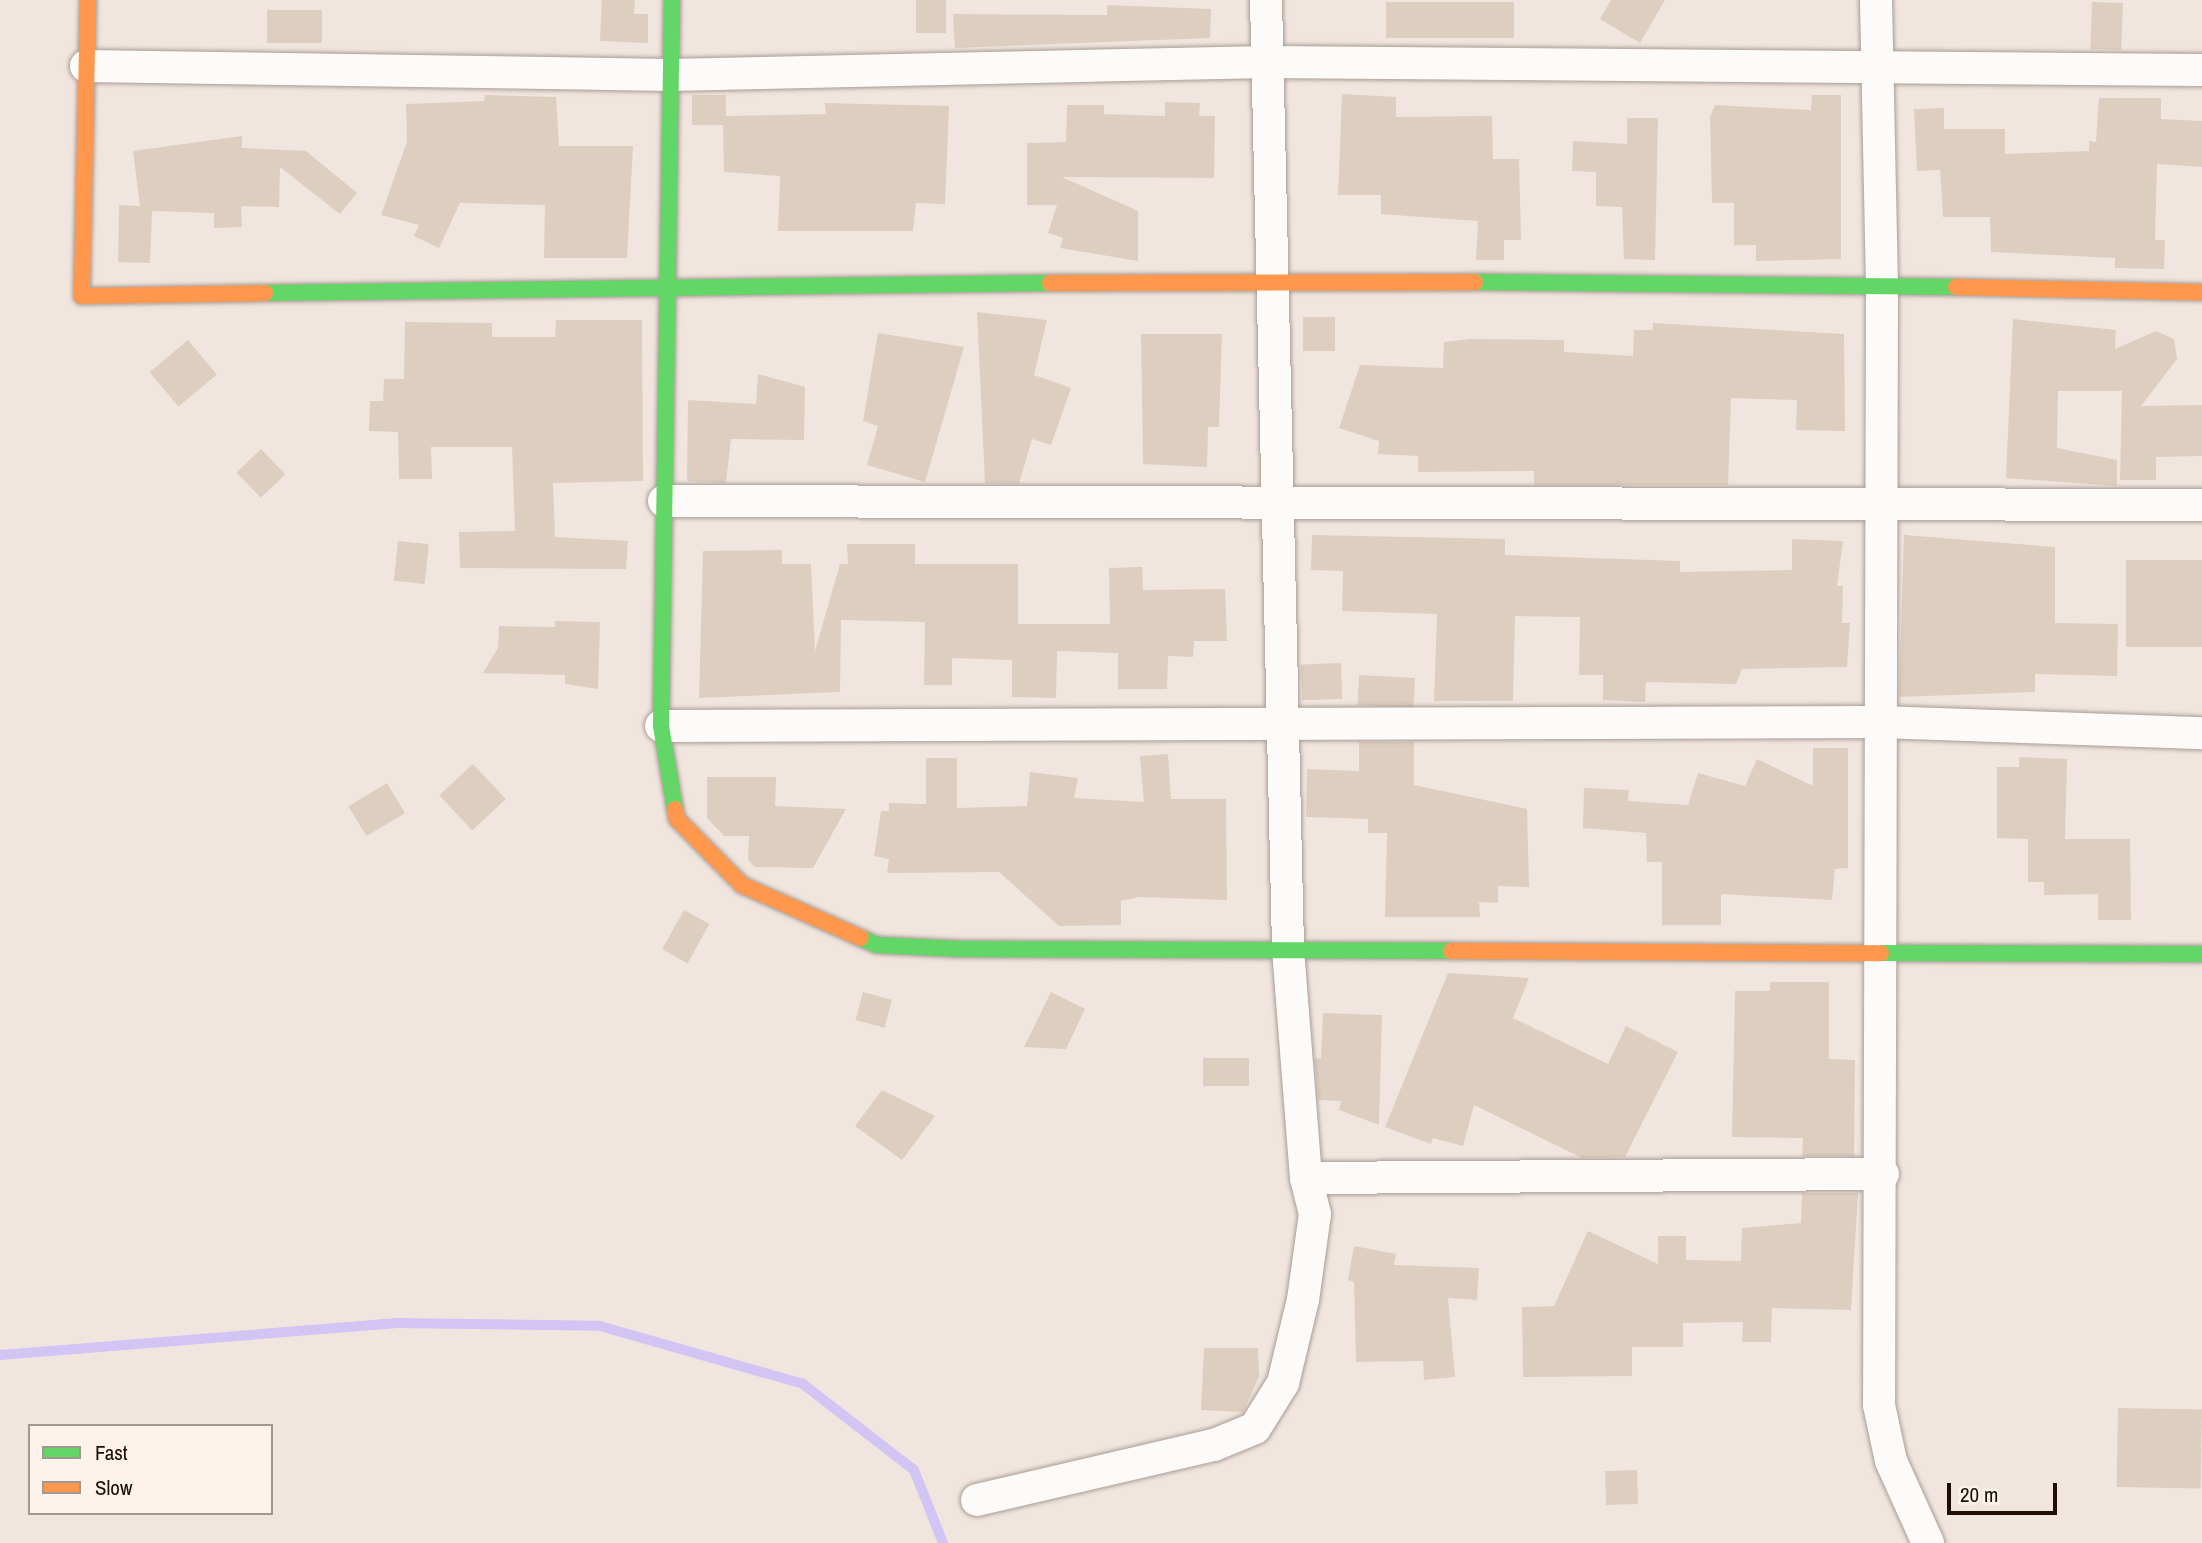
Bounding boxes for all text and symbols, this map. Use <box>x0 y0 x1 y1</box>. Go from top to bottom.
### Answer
legend <box>28 1424 273 1515</box>
text: Fast <box>95 1438 128 1467</box>
scale bar <box>1950 1470 2060 1514</box>
text: Slow <box>95 1473 132 1502</box>
text: 20 m <box>1960 1480 1998 1509</box>

